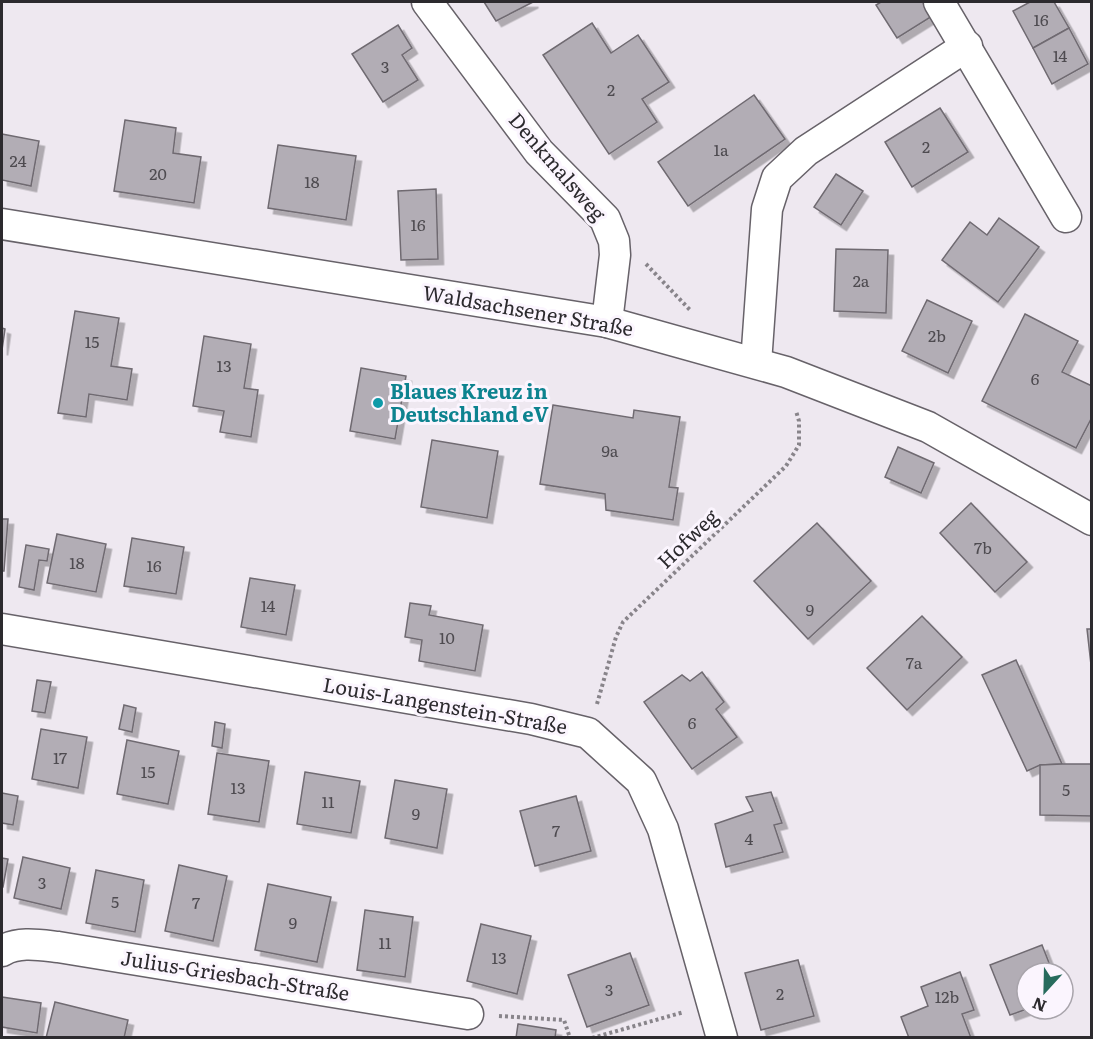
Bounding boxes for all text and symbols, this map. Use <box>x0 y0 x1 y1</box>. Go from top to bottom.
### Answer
house number: 16 <box>1033 7 1049 31</box>
house number: 14 <box>1053 43 1068 67</box>
house number: 3 <box>381 54 389 78</box>
house number: 2 <box>607 77 615 101</box>
street label: Denkmalsweg <box>503 105 615 227</box>
house number: 2 <box>922 134 930 158</box>
house number: 1a <box>713 137 729 161</box>
house number: 24 <box>10 148 27 172</box>
house number: 20 <box>149 161 167 185</box>
house number: 18 <box>304 169 320 193</box>
house number: 16 <box>410 212 426 236</box>
house number: 2a <box>853 268 870 292</box>
street label: Waldsachsener Straße <box>421 276 636 342</box>
house number: 2b <box>928 323 946 347</box>
house number: 15 <box>85 329 99 353</box>
house number: 13 <box>216 353 232 377</box>
house number: 6 <box>1031 366 1040 390</box>
place label: Blaues Kreuz in Deutschland eV <box>390 375 549 428</box>
marker: Blaues Kreuz in Deutschland eV <box>371 396 385 410</box>
house number: 9a <box>602 438 619 462</box>
street label: Hofweg <box>649 500 724 574</box>
house number: 7b <box>974 535 992 559</box>
house number: 18 <box>69 550 85 574</box>
house number: 16 <box>146 553 162 577</box>
house number: 14 <box>261 593 276 617</box>
house number: 9 <box>806 597 814 621</box>
house number: 10 <box>439 625 455 649</box>
house number: 7a <box>906 650 923 674</box>
street label: Louis-Langenstein-Straße <box>321 668 570 740</box>
house number: 6 <box>688 710 697 734</box>
house number: 17 <box>53 745 67 769</box>
house number: 15 <box>141 759 155 783</box>
house number: 13 <box>230 775 246 799</box>
house number: 5 <box>1062 777 1070 801</box>
house number: 11 <box>321 789 335 813</box>
house number: 9 <box>412 801 420 825</box>
house number: 7 <box>552 818 560 842</box>
house number: 4 <box>745 826 754 850</box>
house number: 3 <box>38 870 46 894</box>
house number: 5 <box>111 889 119 913</box>
house number: 7 <box>192 890 200 914</box>
house number: 9 <box>289 910 297 934</box>
house number: 11 <box>378 930 392 954</box>
street label: Julius-Griesbach-Straße <box>119 941 352 1007</box>
house number: 13 <box>491 945 507 969</box>
north arrow <box>1015 961 1075 1021</box>
house number: 3 <box>605 977 613 1001</box>
house number: 2 <box>776 981 784 1005</box>
house number: 12b <box>935 984 959 1008</box>
text: N <box>1028 992 1050 1019</box>

